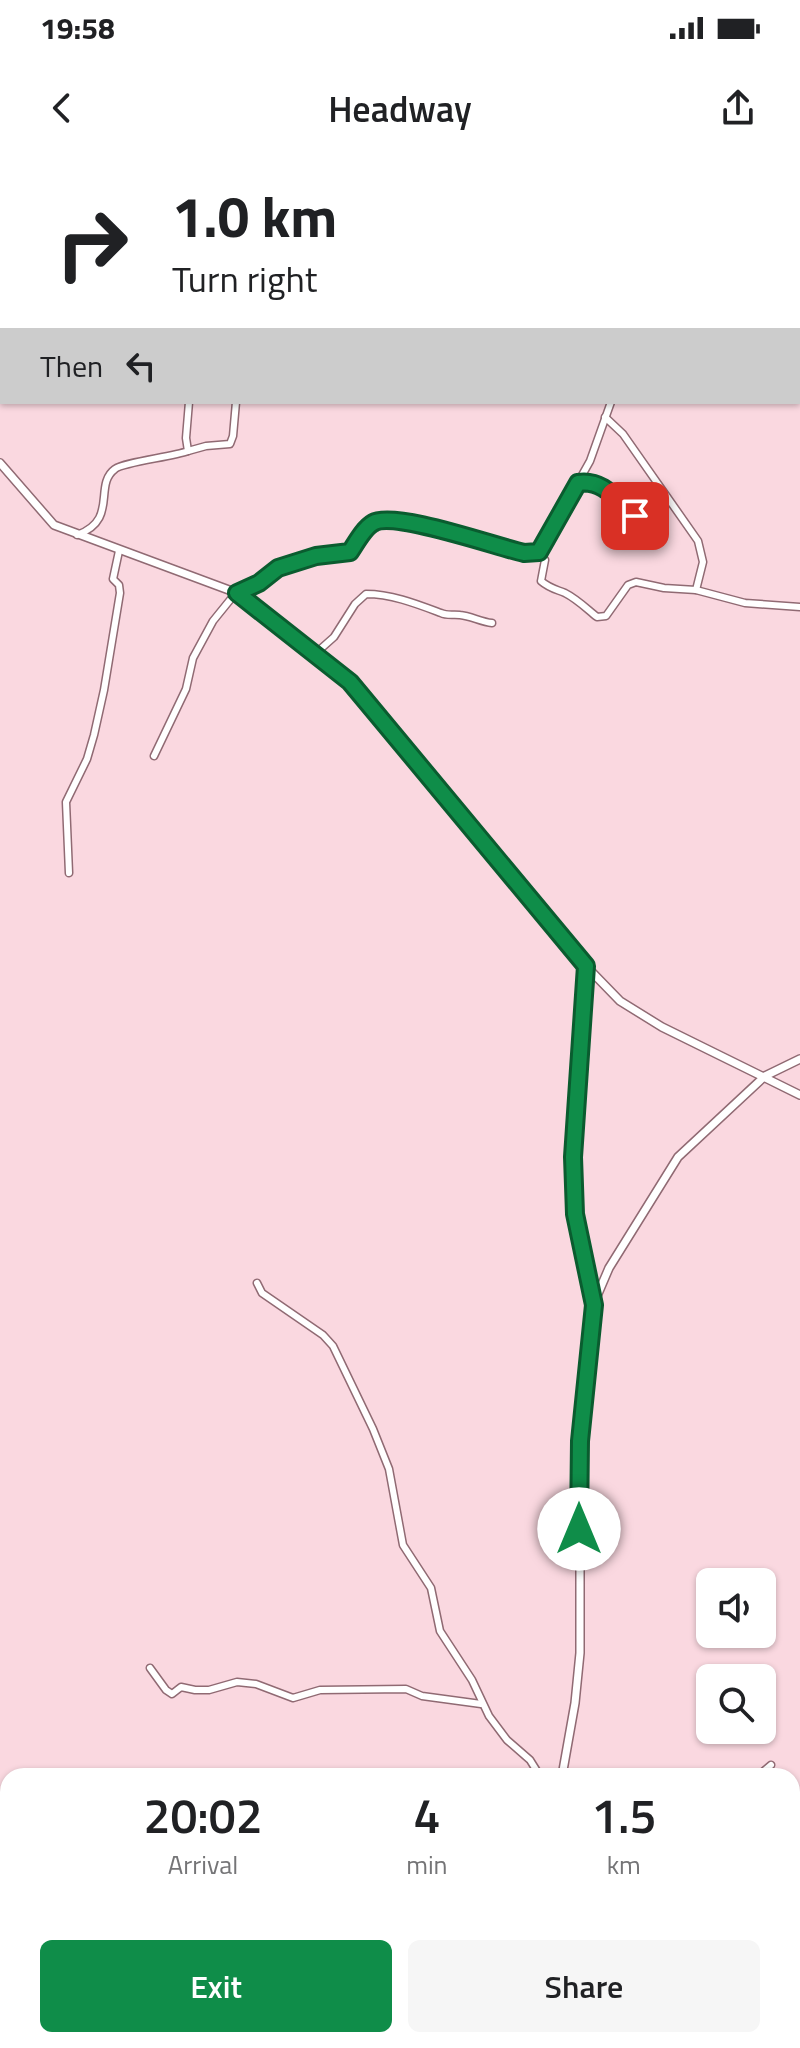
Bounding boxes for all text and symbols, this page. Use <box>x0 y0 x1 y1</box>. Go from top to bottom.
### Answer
text: 19:58 <box>40 5 115 51</box>
text: Headway <box>328 81 472 136</box>
icon: back <box>40 86 84 130</box>
icon: share <box>716 86 760 130</box>
text: 1.0 km <box>172 174 337 259</box>
icon: right <box>40 192 144 296</box>
text: Turn right <box>172 251 317 306</box>
text: Then <box>40 343 103 389</box>
icon: left <box>119 344 163 388</box>
pin <box>601 482 669 550</box>
icon: arrive <box>613 494 657 538</box>
position arrow <box>537 1487 621 1571</box>
map controls <box>696 1568 776 1744</box>
button: sound <box>696 1568 776 1648</box>
button: search <box>696 1664 776 1744</box>
text: 20:02 <box>144 1779 263 1852</box>
text: 4 <box>413 1779 440 1852</box>
text: 1.5 <box>591 1779 656 1852</box>
text: Arrival <box>168 1845 238 1884</box>
text: min <box>406 1845 448 1884</box>
text: km <box>607 1845 641 1884</box>
button: Exit <box>40 1940 392 2032</box>
button: Share <box>408 1940 760 2032</box>

